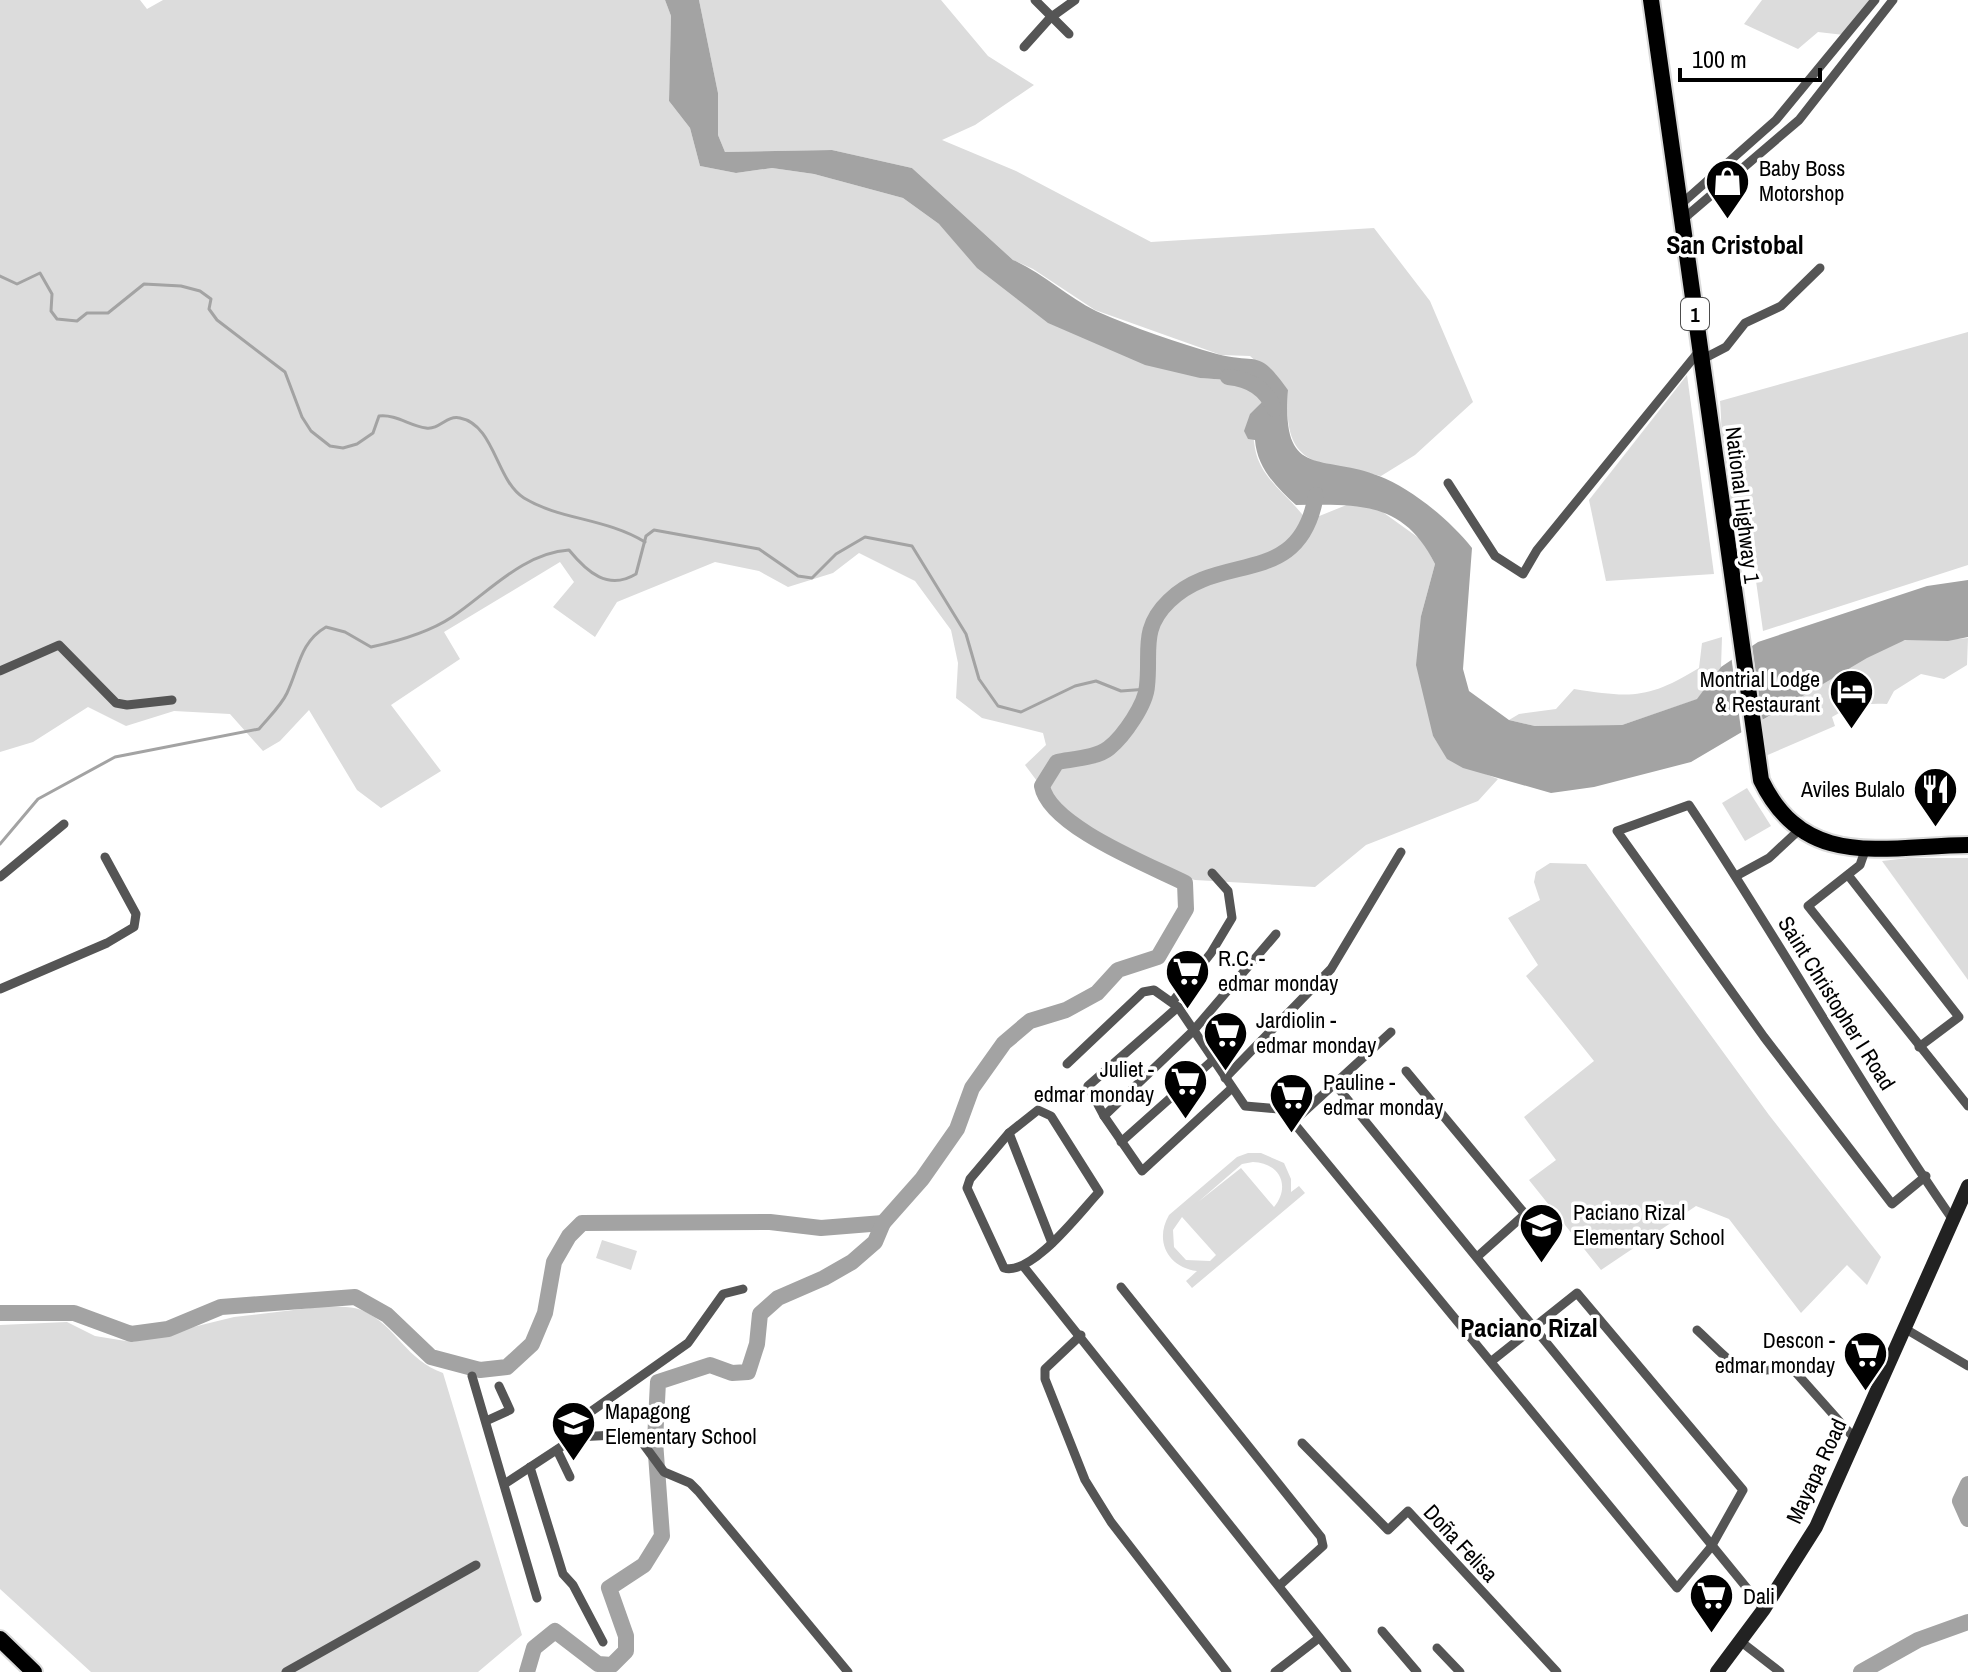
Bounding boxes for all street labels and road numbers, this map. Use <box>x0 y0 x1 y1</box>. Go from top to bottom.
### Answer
road number: 1 <box>1681 298 1709 330</box>
street label: National Highway 1 <box>1719 425 1767 585</box>
street label: Saint Christopher I Road <box>1771 910 1903 1096</box>
street label: Mayapa Road <box>1779 1414 1853 1528</box>
street label: Doña Felisa <box>1417 1498 1505 1588</box>

